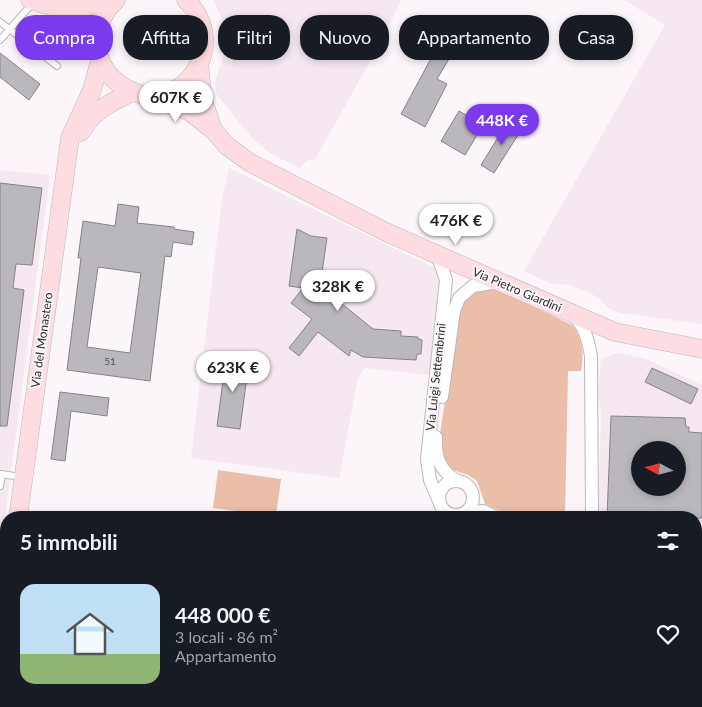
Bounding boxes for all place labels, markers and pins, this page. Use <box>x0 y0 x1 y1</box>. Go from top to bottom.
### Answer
pin: 607K € <box>135 80 217 123</box>
pin: 448K € <box>461 104 543 146</box>
pin: 476K € <box>415 204 497 246</box>
pin: 328K € <box>297 270 379 312</box>
pin: 623K € <box>192 350 274 393</box>

